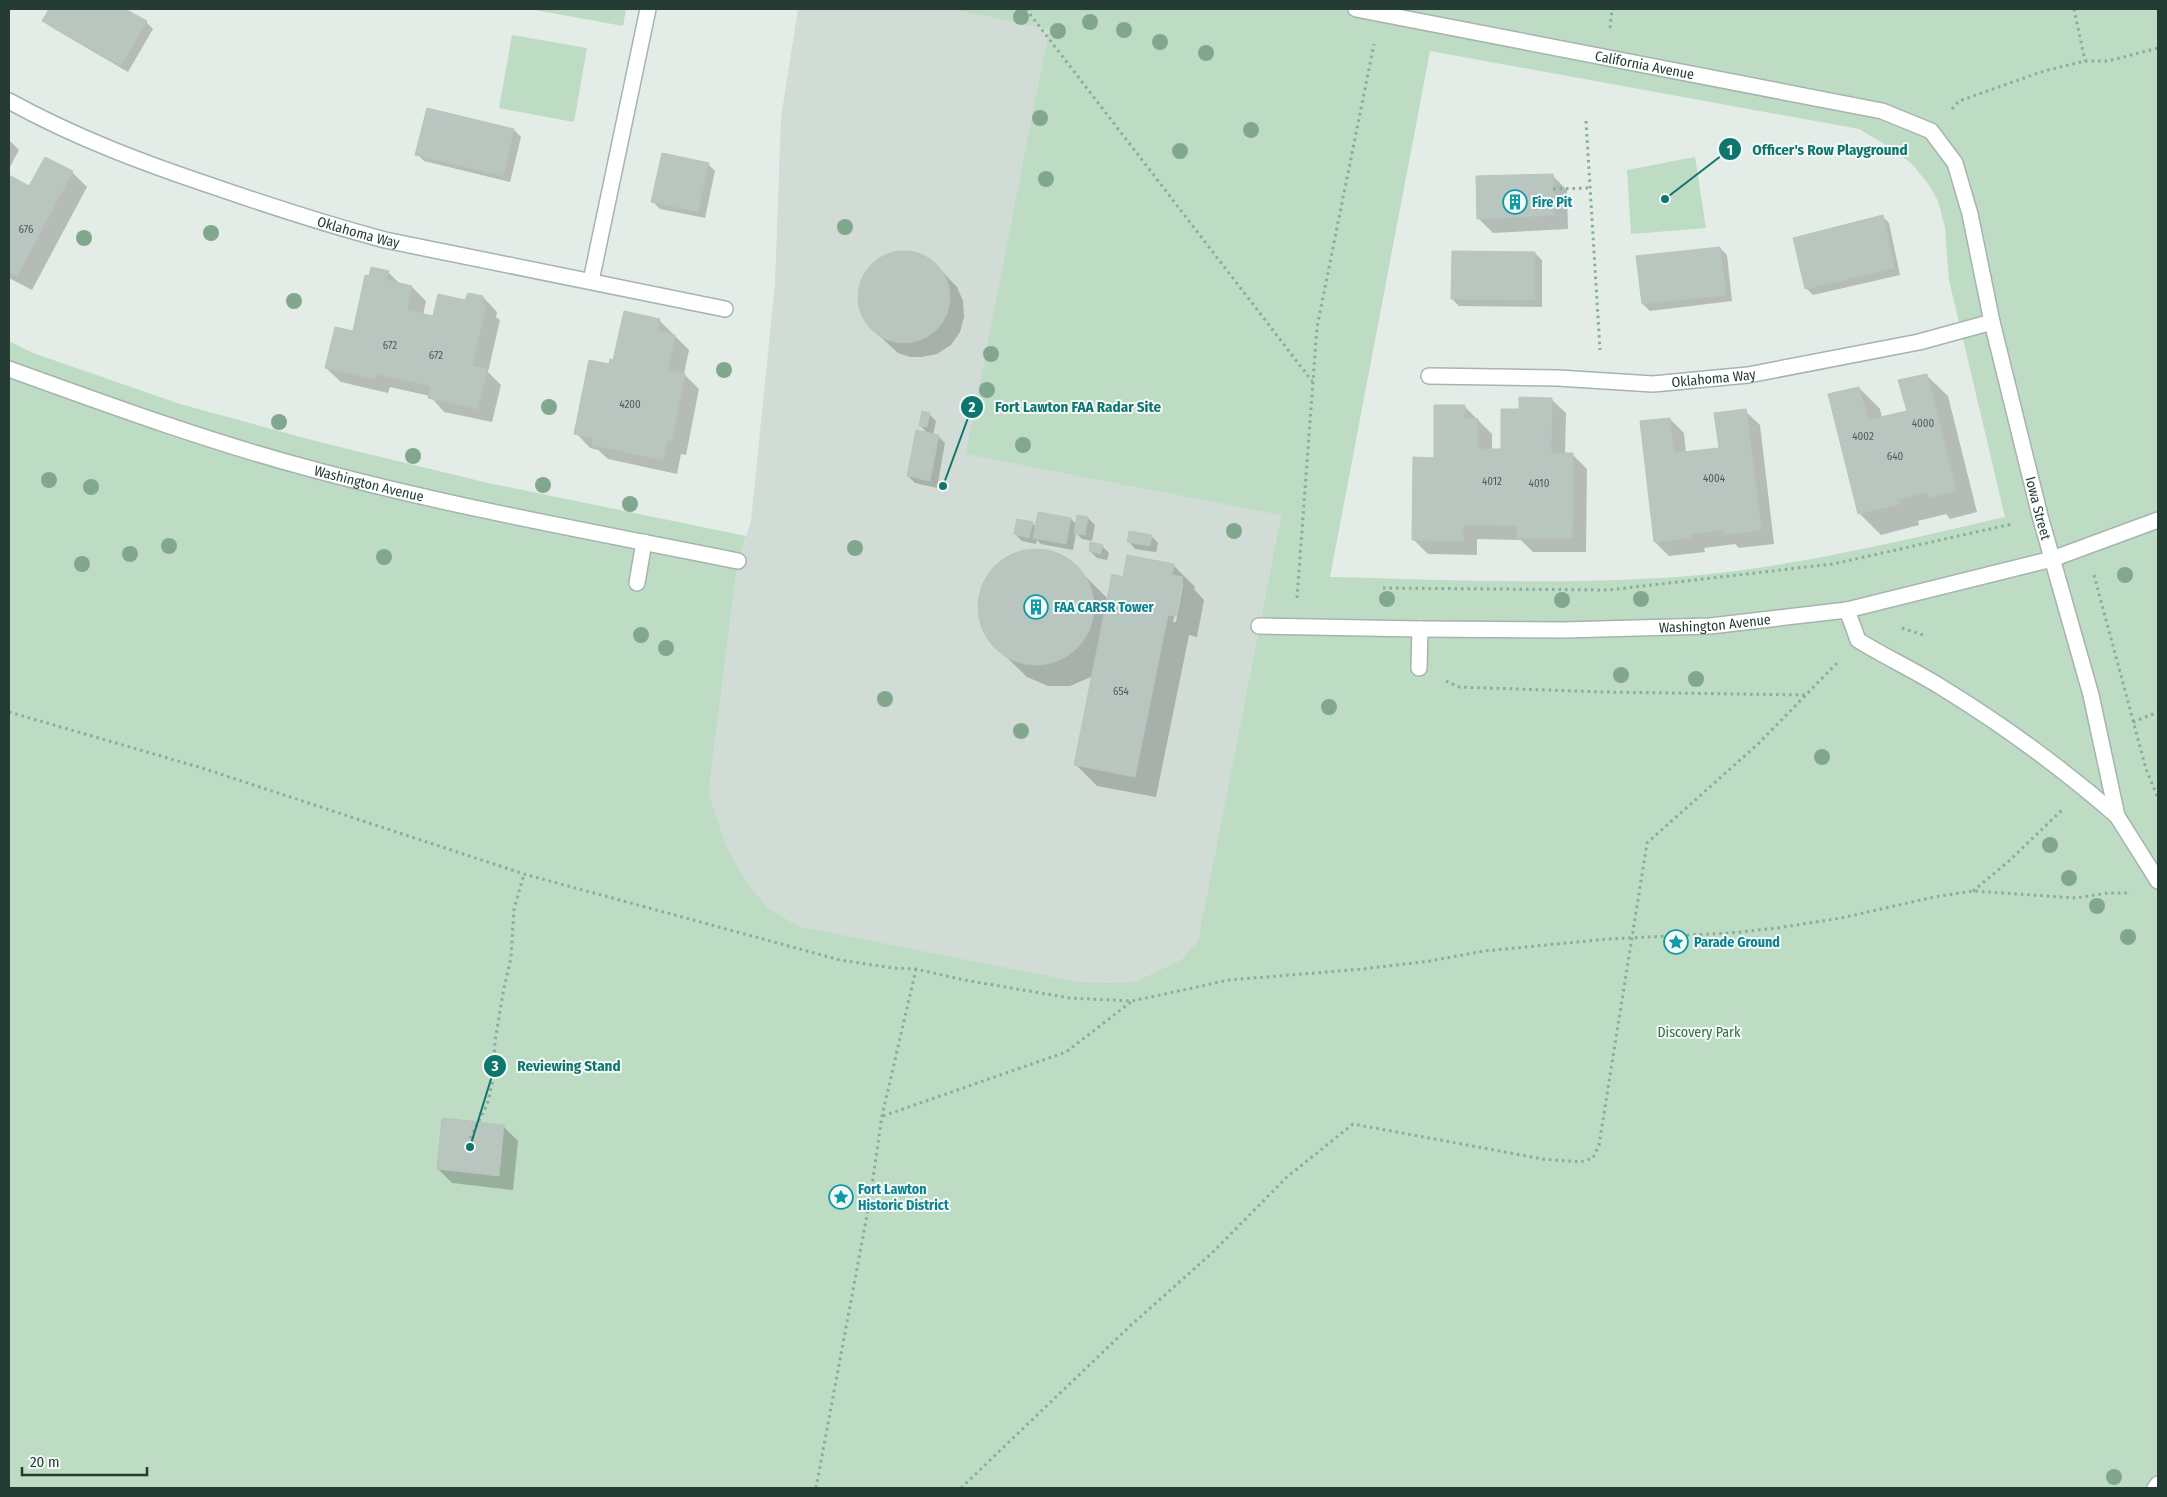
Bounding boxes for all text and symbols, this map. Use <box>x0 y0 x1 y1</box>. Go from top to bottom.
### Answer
street label: California Avenue <box>1594 48 1696 83</box>
callout: Officer's Row Playground <box>1717 134 1918 164</box>
text: 1 <box>1727 141 1733 159</box>
text: Officer's Row Playground <box>1752 141 1908 159</box>
building icon: Fire Pit <box>1502 189 1528 215</box>
place label: Fire Pit <box>1532 194 1573 211</box>
street label: Oklahoma Way <box>315 213 402 252</box>
house number: 676 <box>19 223 34 236</box>
house number: 672 <box>383 339 397 352</box>
house number: 672 <box>429 349 443 362</box>
street label: Oklahoma Way <box>1671 366 1758 391</box>
callout: Fort Lawton FAA Radar Site <box>960 392 1171 422</box>
house number: 4200 <box>619 398 641 411</box>
text: 2 <box>968 398 976 416</box>
text: Fort Lawton FAA Radar Site <box>995 398 1161 416</box>
house number: 4000 <box>1912 417 1935 430</box>
house number: 4002 <box>1852 430 1874 443</box>
house number: 640 <box>1887 450 1904 463</box>
street label: Washington Avenue <box>312 462 425 506</box>
house number: 4004 <box>1703 472 1726 485</box>
house number: 4012 <box>1482 475 1502 488</box>
street label: Iowa Street <box>2022 475 2054 542</box>
house number: 4010 <box>1529 477 1550 490</box>
building icon: FAA CARSR Tower <box>1023 594 1049 620</box>
place label: FAA CARSR Tower <box>1054 599 1155 616</box>
street label: Washington Avenue <box>1659 611 1772 636</box>
house number: 654 <box>1113 685 1130 698</box>
place icon: Parade Ground <box>1663 929 1689 955</box>
place label: Parade Ground <box>1694 934 1780 951</box>
park label: Discovery Park <box>1657 1024 1741 1041</box>
callout: Reviewing Stand <box>483 1051 631 1081</box>
text: 3 <box>490 1057 499 1075</box>
text: Reviewing Stand <box>517 1057 621 1075</box>
place label: Fort Lawton Historic District <box>858 1181 950 1214</box>
place icon: Fort Lawton Historic District <box>828 1184 854 1210</box>
scale bar <box>22 1444 148 1476</box>
text: 20 m <box>30 1453 60 1471</box>

